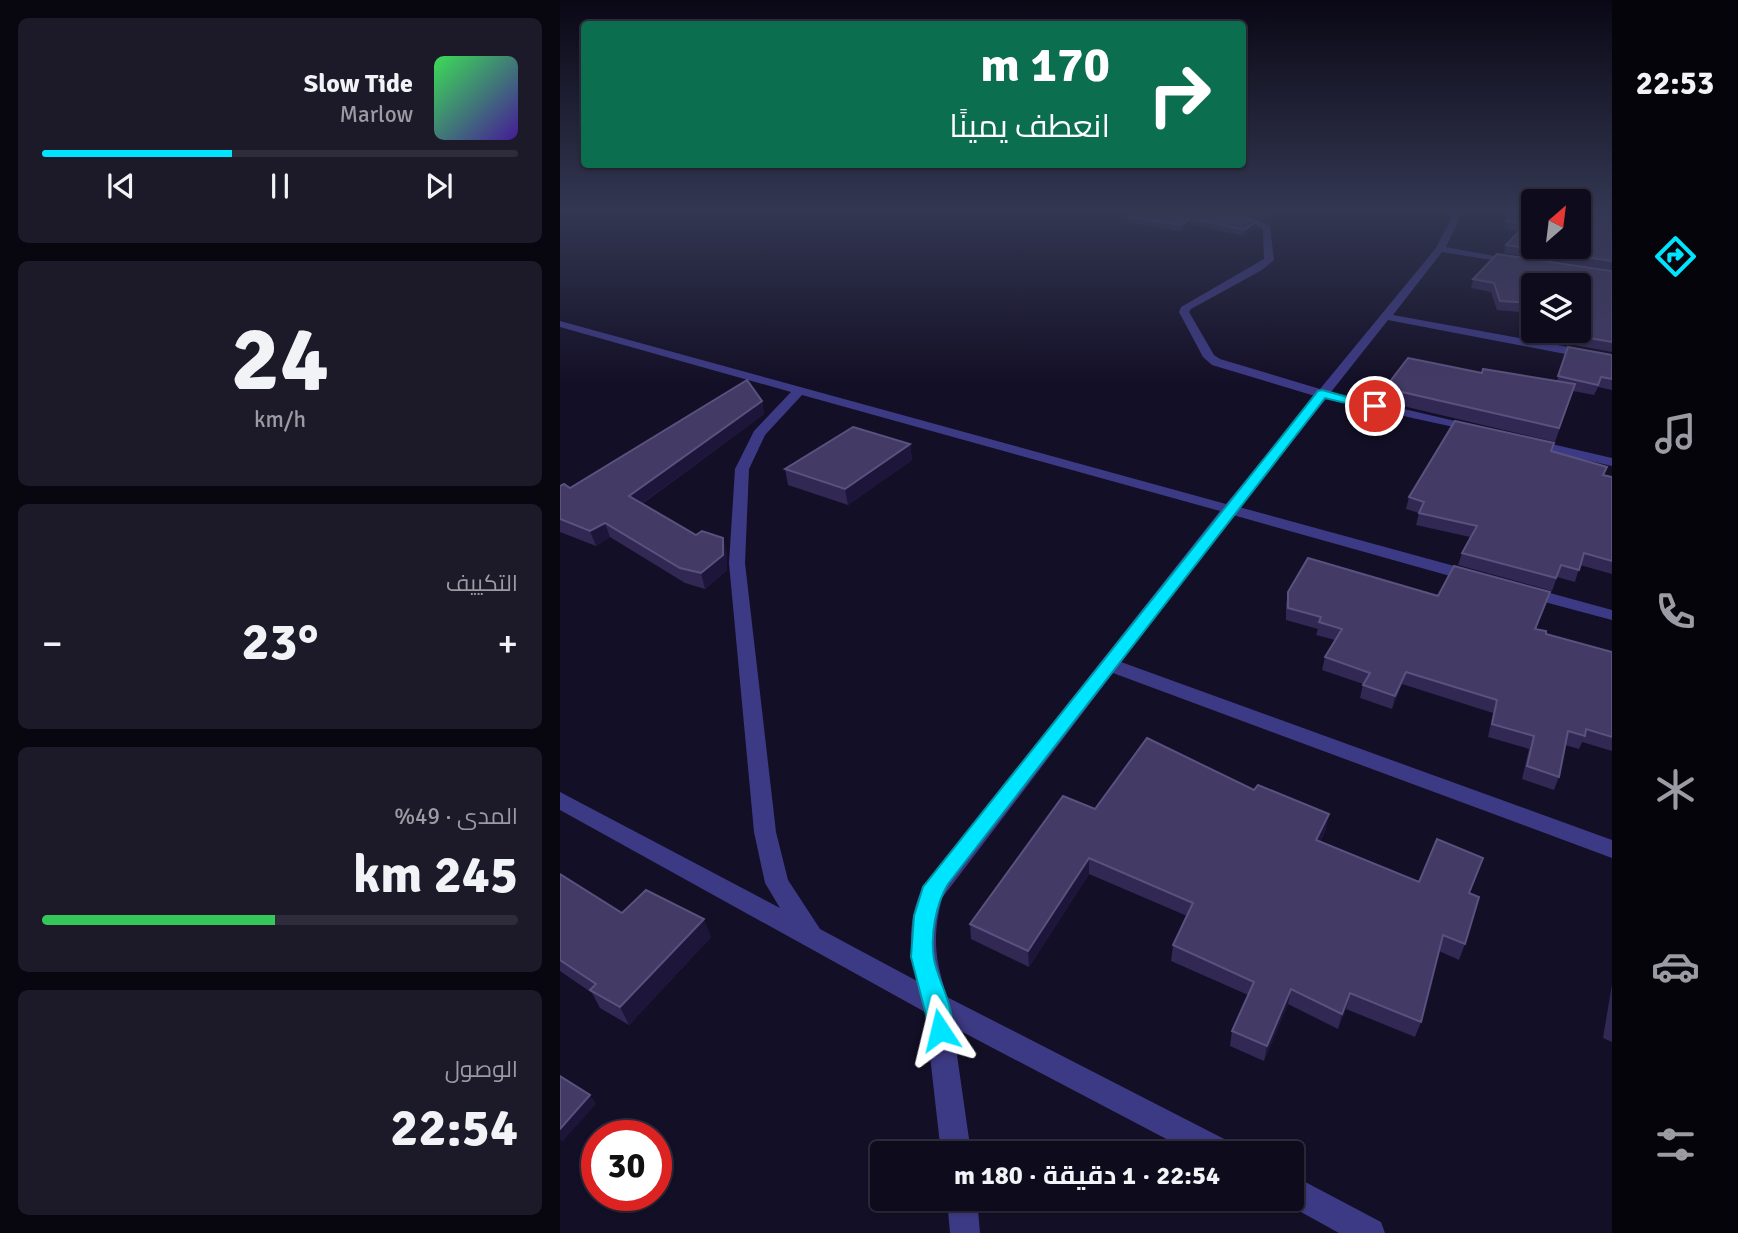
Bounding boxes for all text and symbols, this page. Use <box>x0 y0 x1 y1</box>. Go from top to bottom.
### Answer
text: 170 m <box>980 35 1110 95</box>
icon: right <box>1134 49 1225 140</box>
text: 22:53 <box>1636 64 1714 103</box>
text: Slow Tide <box>304 68 413 100</box>
text: Marlow <box>339 100 413 129</box>
text: انعطف يمينًا <box>949 107 1110 146</box>
icon: previous <box>102 167 140 205</box>
icon: pause <box>261 167 299 205</box>
icon: next <box>420 167 458 205</box>
north arrow <box>1521 189 1591 259</box>
map controls <box>1521 189 1591 343</box>
icon: directions <box>1651 232 1700 281</box>
button: layers <box>1521 273 1591 343</box>
text: 24 <box>231 303 329 416</box>
pin <box>1345 376 1405 436</box>
icon: arrive <box>1356 387 1394 425</box>
text: km/h <box>254 405 306 434</box>
icon: music <box>1651 409 1700 458</box>
text: التكييف <box>446 569 518 598</box>
icon: phone <box>1651 587 1700 636</box>
text: 23° <box>242 610 318 674</box>
text: − <box>42 620 63 667</box>
text: + <box>497 620 518 667</box>
icon: climate <box>1651 765 1700 814</box>
text: المدى · 49% <box>394 802 518 831</box>
text: 245 km <box>353 843 518 907</box>
icon: car <box>1651 942 1700 991</box>
position arrow <box>903 993 977 1067</box>
text: الوصول <box>445 1055 518 1084</box>
text: 22:54 <box>390 1096 518 1160</box>
speed limit sign: 30 <box>581 1120 672 1211</box>
icon: filters <box>1651 1120 1700 1169</box>
text: 22:54 · 1 دقيقة · 180 m <box>954 1160 1220 1192</box>

